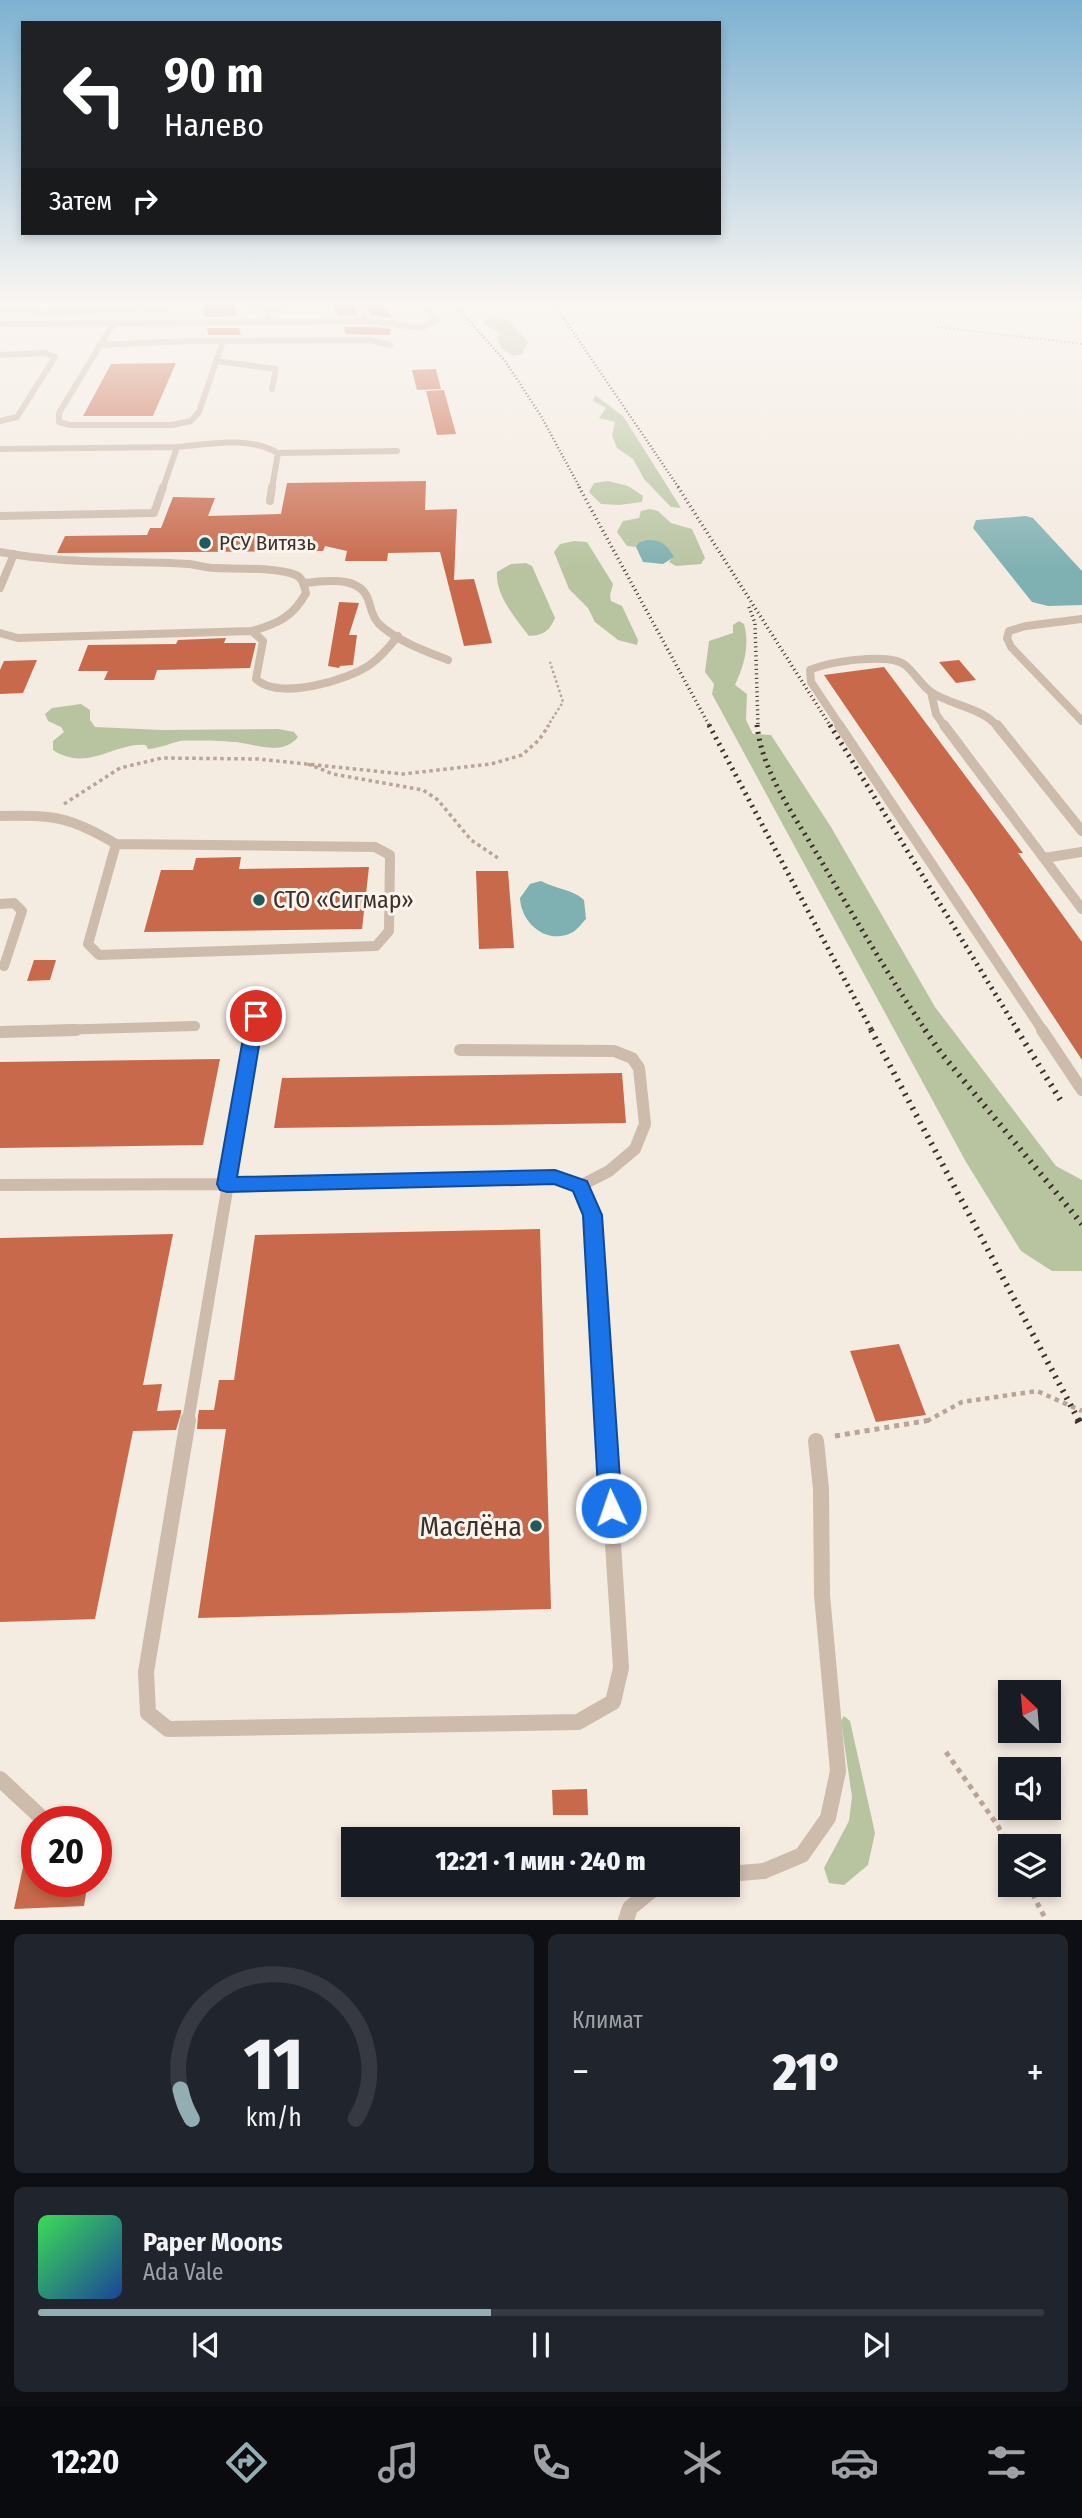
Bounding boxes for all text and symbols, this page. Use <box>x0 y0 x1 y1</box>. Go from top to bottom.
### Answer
text: 90 m <box>164 46 264 105</box>
icon: left <box>49 49 140 140</box>
text: Налево <box>164 106 264 144</box>
icon: right <box>126 182 164 220</box>
text: Затем <box>49 186 112 217</box>
place label: РСУ Витязь <box>219 530 316 556</box>
marker: РСУ Витязь <box>197 535 213 551</box>
place label: СТО «Сигмар» <box>273 886 414 914</box>
marker: СТО «Сигмар» <box>251 892 267 908</box>
pin <box>226 986 286 1046</box>
icon: arrive <box>237 997 275 1035</box>
position arrow <box>574 1471 648 1545</box>
place label: Маслёна <box>420 1510 522 1543</box>
marker: Маслёна <box>528 1518 544 1534</box>
north arrow <box>998 1680 1060 1743</box>
map controls <box>998 1680 1061 1897</box>
button: sound <box>998 1757 1061 1820</box>
speed limit sign: 20 <box>21 1806 112 1897</box>
button: layers <box>998 1834 1061 1897</box>
text: 12:21 · 1 мин · 240 m <box>435 1846 646 1877</box>
text: Климат <box>572 2006 643 2034</box>
text: 11 <box>244 2022 304 2109</box>
text: 21° <box>773 2041 843 2104</box>
text: − <box>572 2049 589 2095</box>
text: + <box>1027 2049 1044 2095</box>
text: km/h <box>246 2103 302 2133</box>
text: Paper Moons <box>143 2227 283 2258</box>
text: Ada Vale <box>143 2258 223 2286</box>
icon: previous <box>187 2326 225 2364</box>
icon: pause <box>522 2326 560 2364</box>
icon: next <box>857 2326 895 2364</box>
icon: directions <box>222 2438 271 2487</box>
icon: music <box>374 2438 423 2487</box>
icon: phone <box>526 2438 575 2487</box>
icon: climate <box>678 2438 727 2487</box>
icon: car <box>830 2438 879 2487</box>
icon: filters <box>982 2438 1031 2487</box>
text: 12:20 <box>51 2443 119 2481</box>

